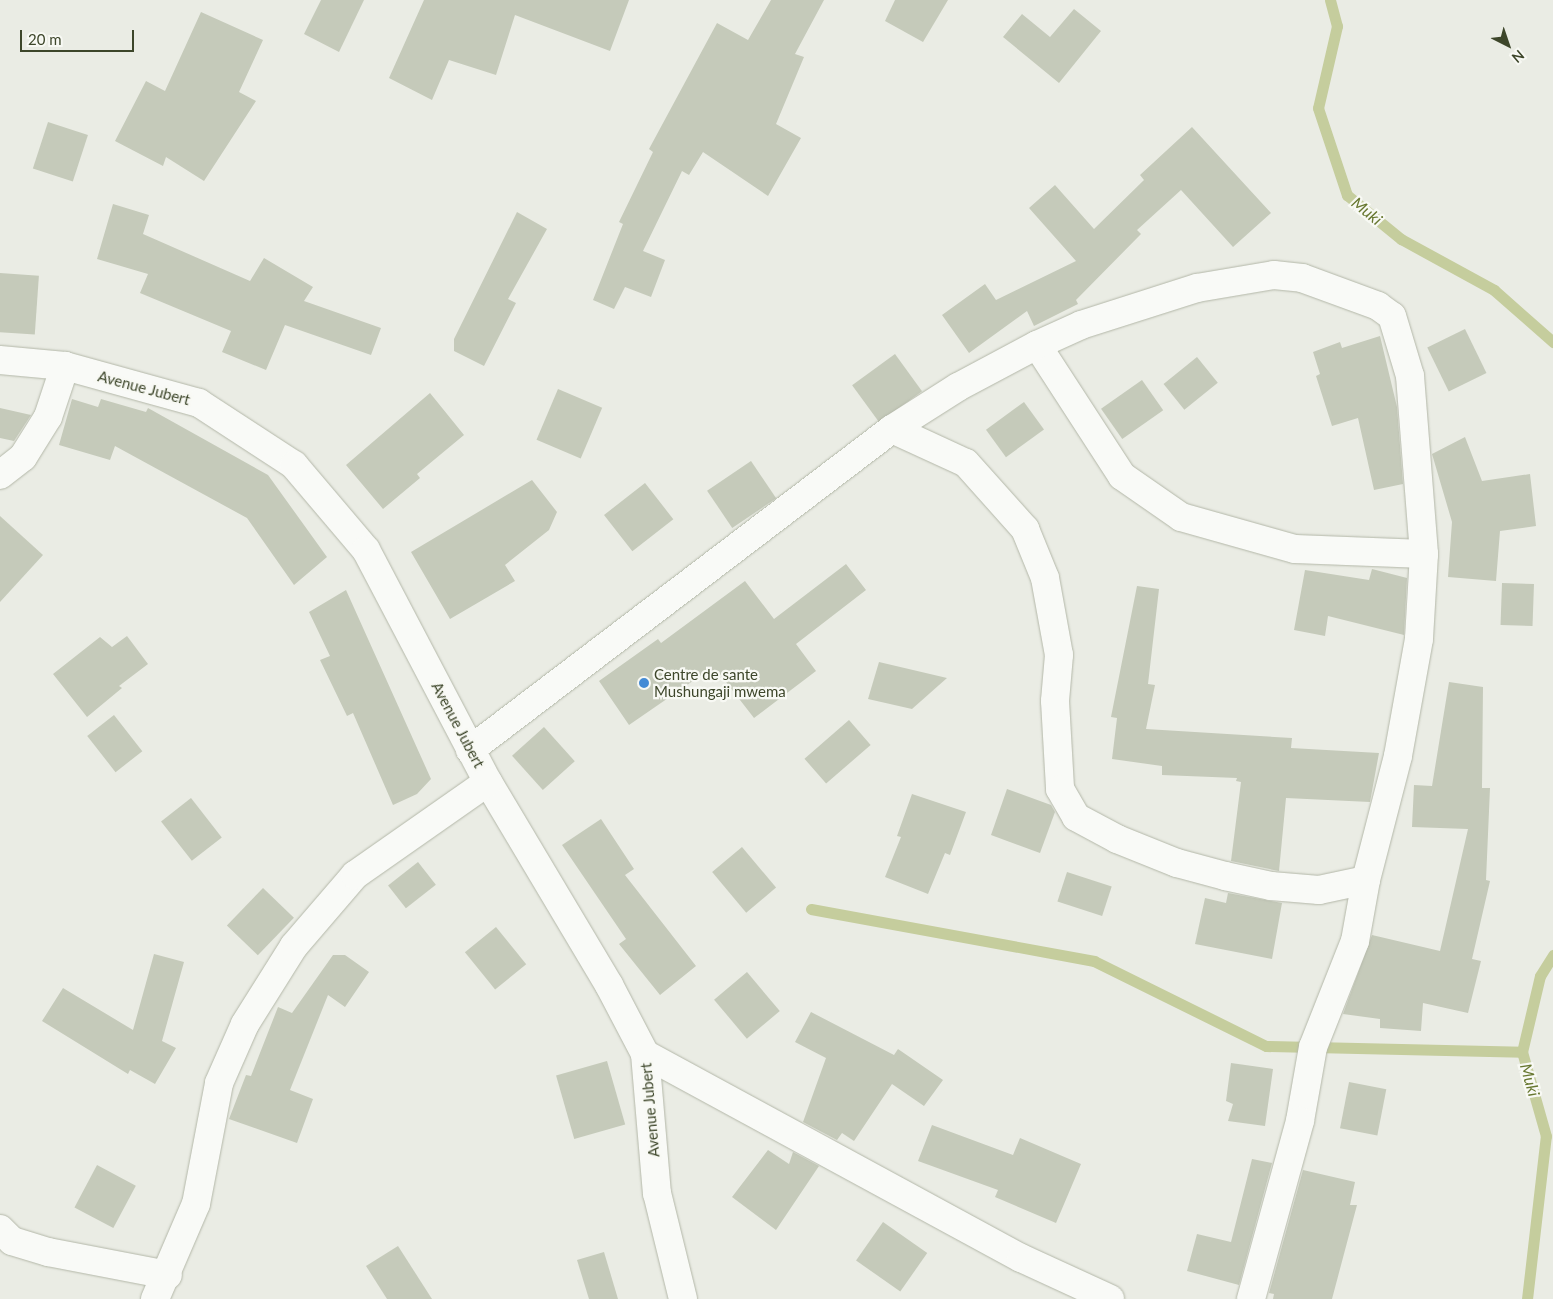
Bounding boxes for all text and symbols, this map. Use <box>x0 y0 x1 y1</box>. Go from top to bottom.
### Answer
scale bar <box>22 20 136 52</box>
north arrow <box>1483 20 1533 70</box>
text: 20 m <box>28 30 62 48</box>
text: N <box>1509 47 1528 67</box>
water label: Muki <box>1348 193 1386 229</box>
street label: Avenue Jubert <box>96 367 192 409</box>
place label: Centre de sante Mushungaji mwema <box>654 665 786 700</box>
marker: Centre de sante Mushungaji mwema <box>638 677 650 689</box>
street label: Avenue Jubert <box>428 679 488 771</box>
water label: Muki <box>1516 1061 1544 1099</box>
street label: Avenue Jubert <box>637 1062 663 1158</box>

